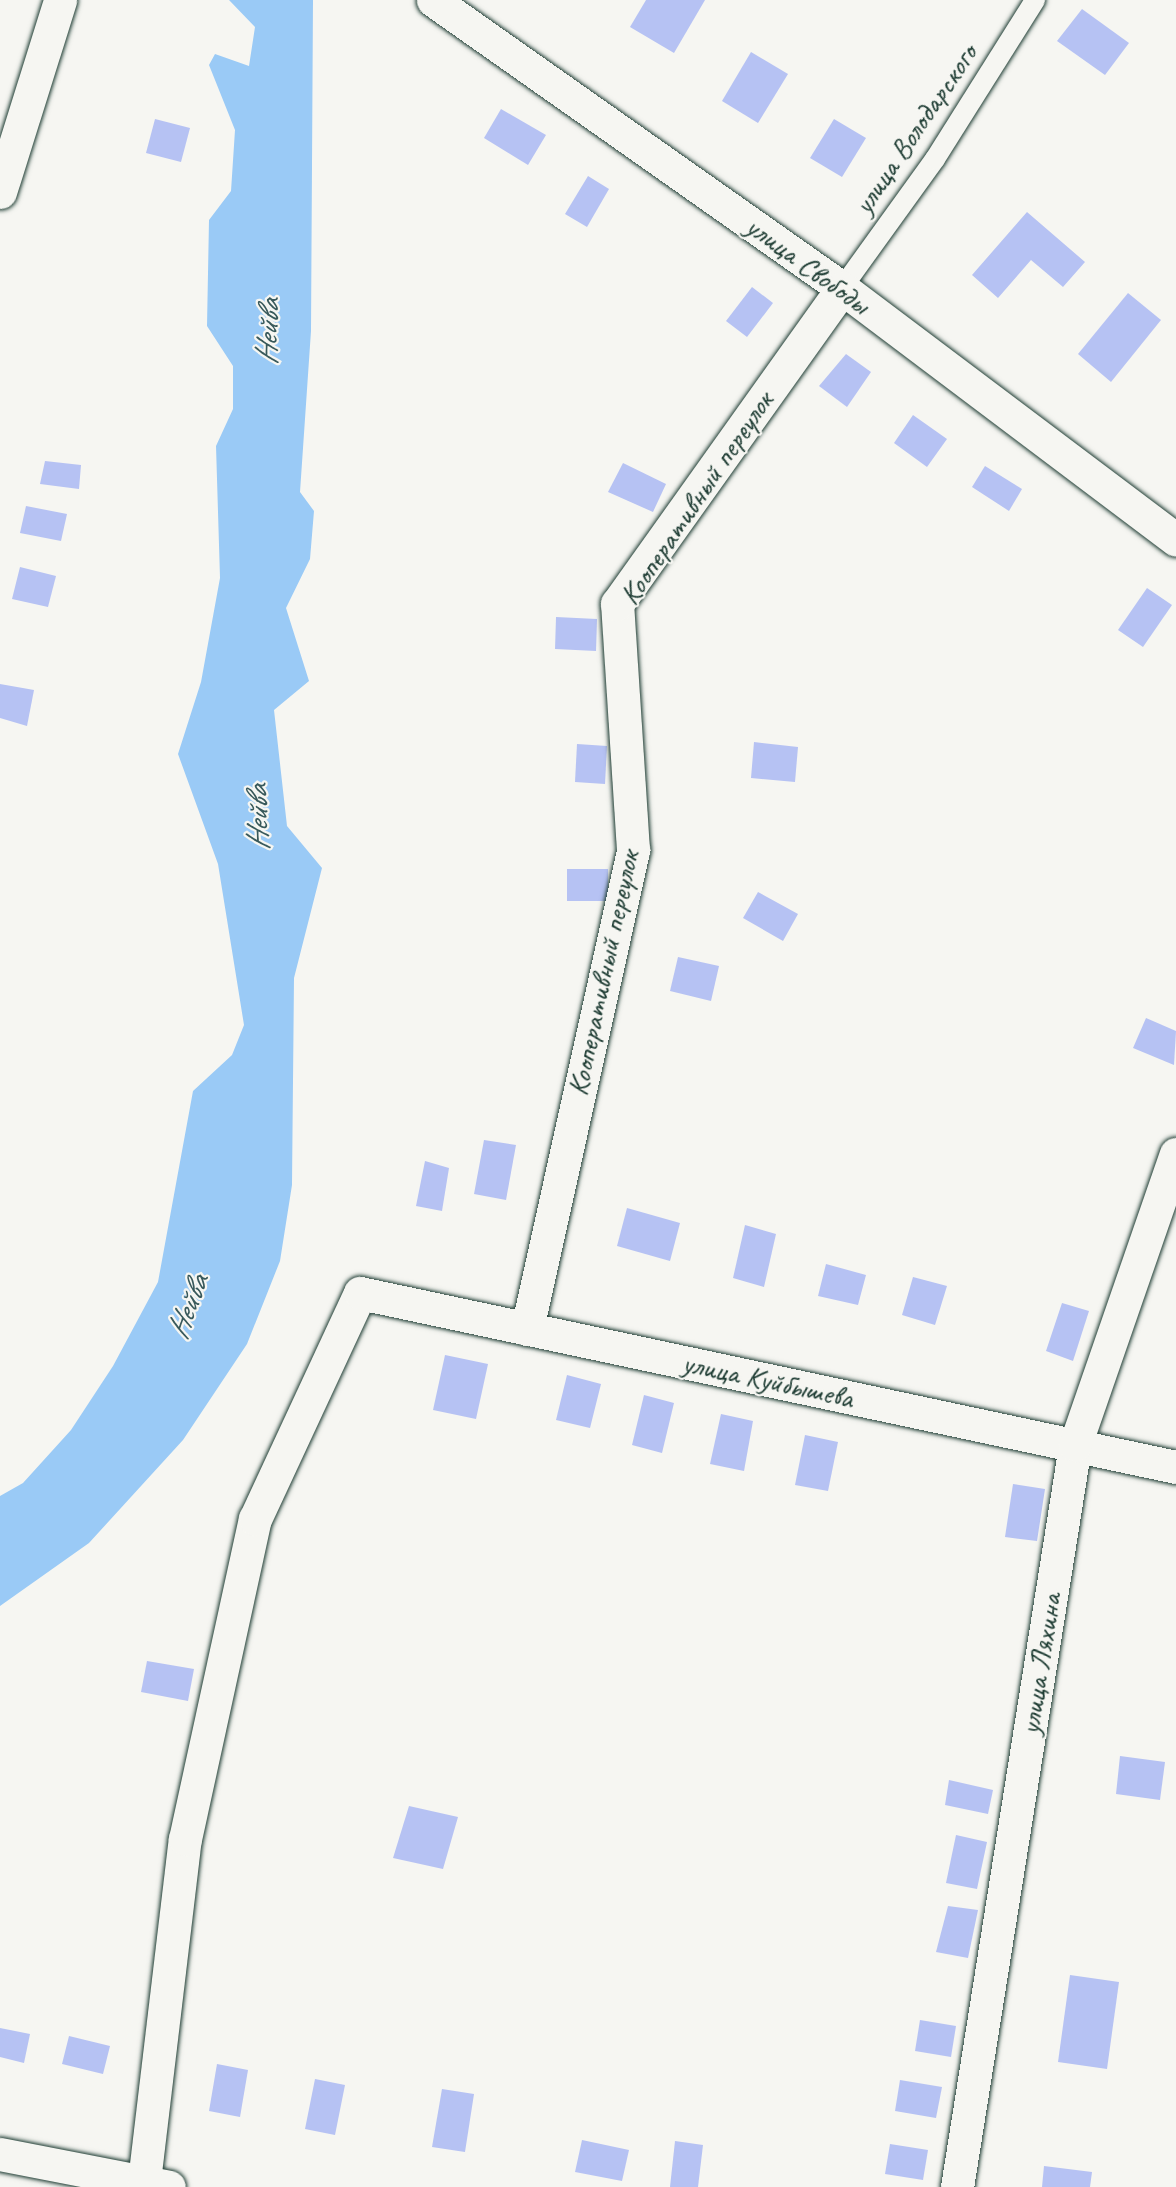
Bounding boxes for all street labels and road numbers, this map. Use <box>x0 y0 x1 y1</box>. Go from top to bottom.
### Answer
street label: улица Володарского <box>845 38 985 220</box>
street label: улица Свободы <box>740 209 876 321</box>
street label: Кооперативный переулок <box>611 384 781 612</box>
street label: Кооперативный переулок <box>559 847 647 1099</box>
street label: улица Куйбышева <box>679 1344 857 1416</box>
street label: улица Ляхина <box>1011 1591 1069 1737</box>

